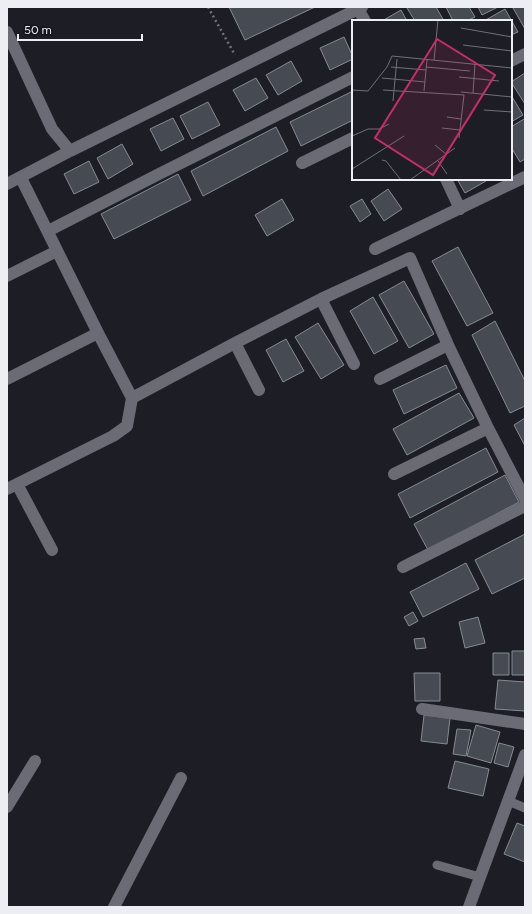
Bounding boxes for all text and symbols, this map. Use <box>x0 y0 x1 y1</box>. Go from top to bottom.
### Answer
scale bar <box>18 16 142 42</box>
inset map <box>352 20 512 180</box>
text: 50 m <box>24 23 52 37</box>

